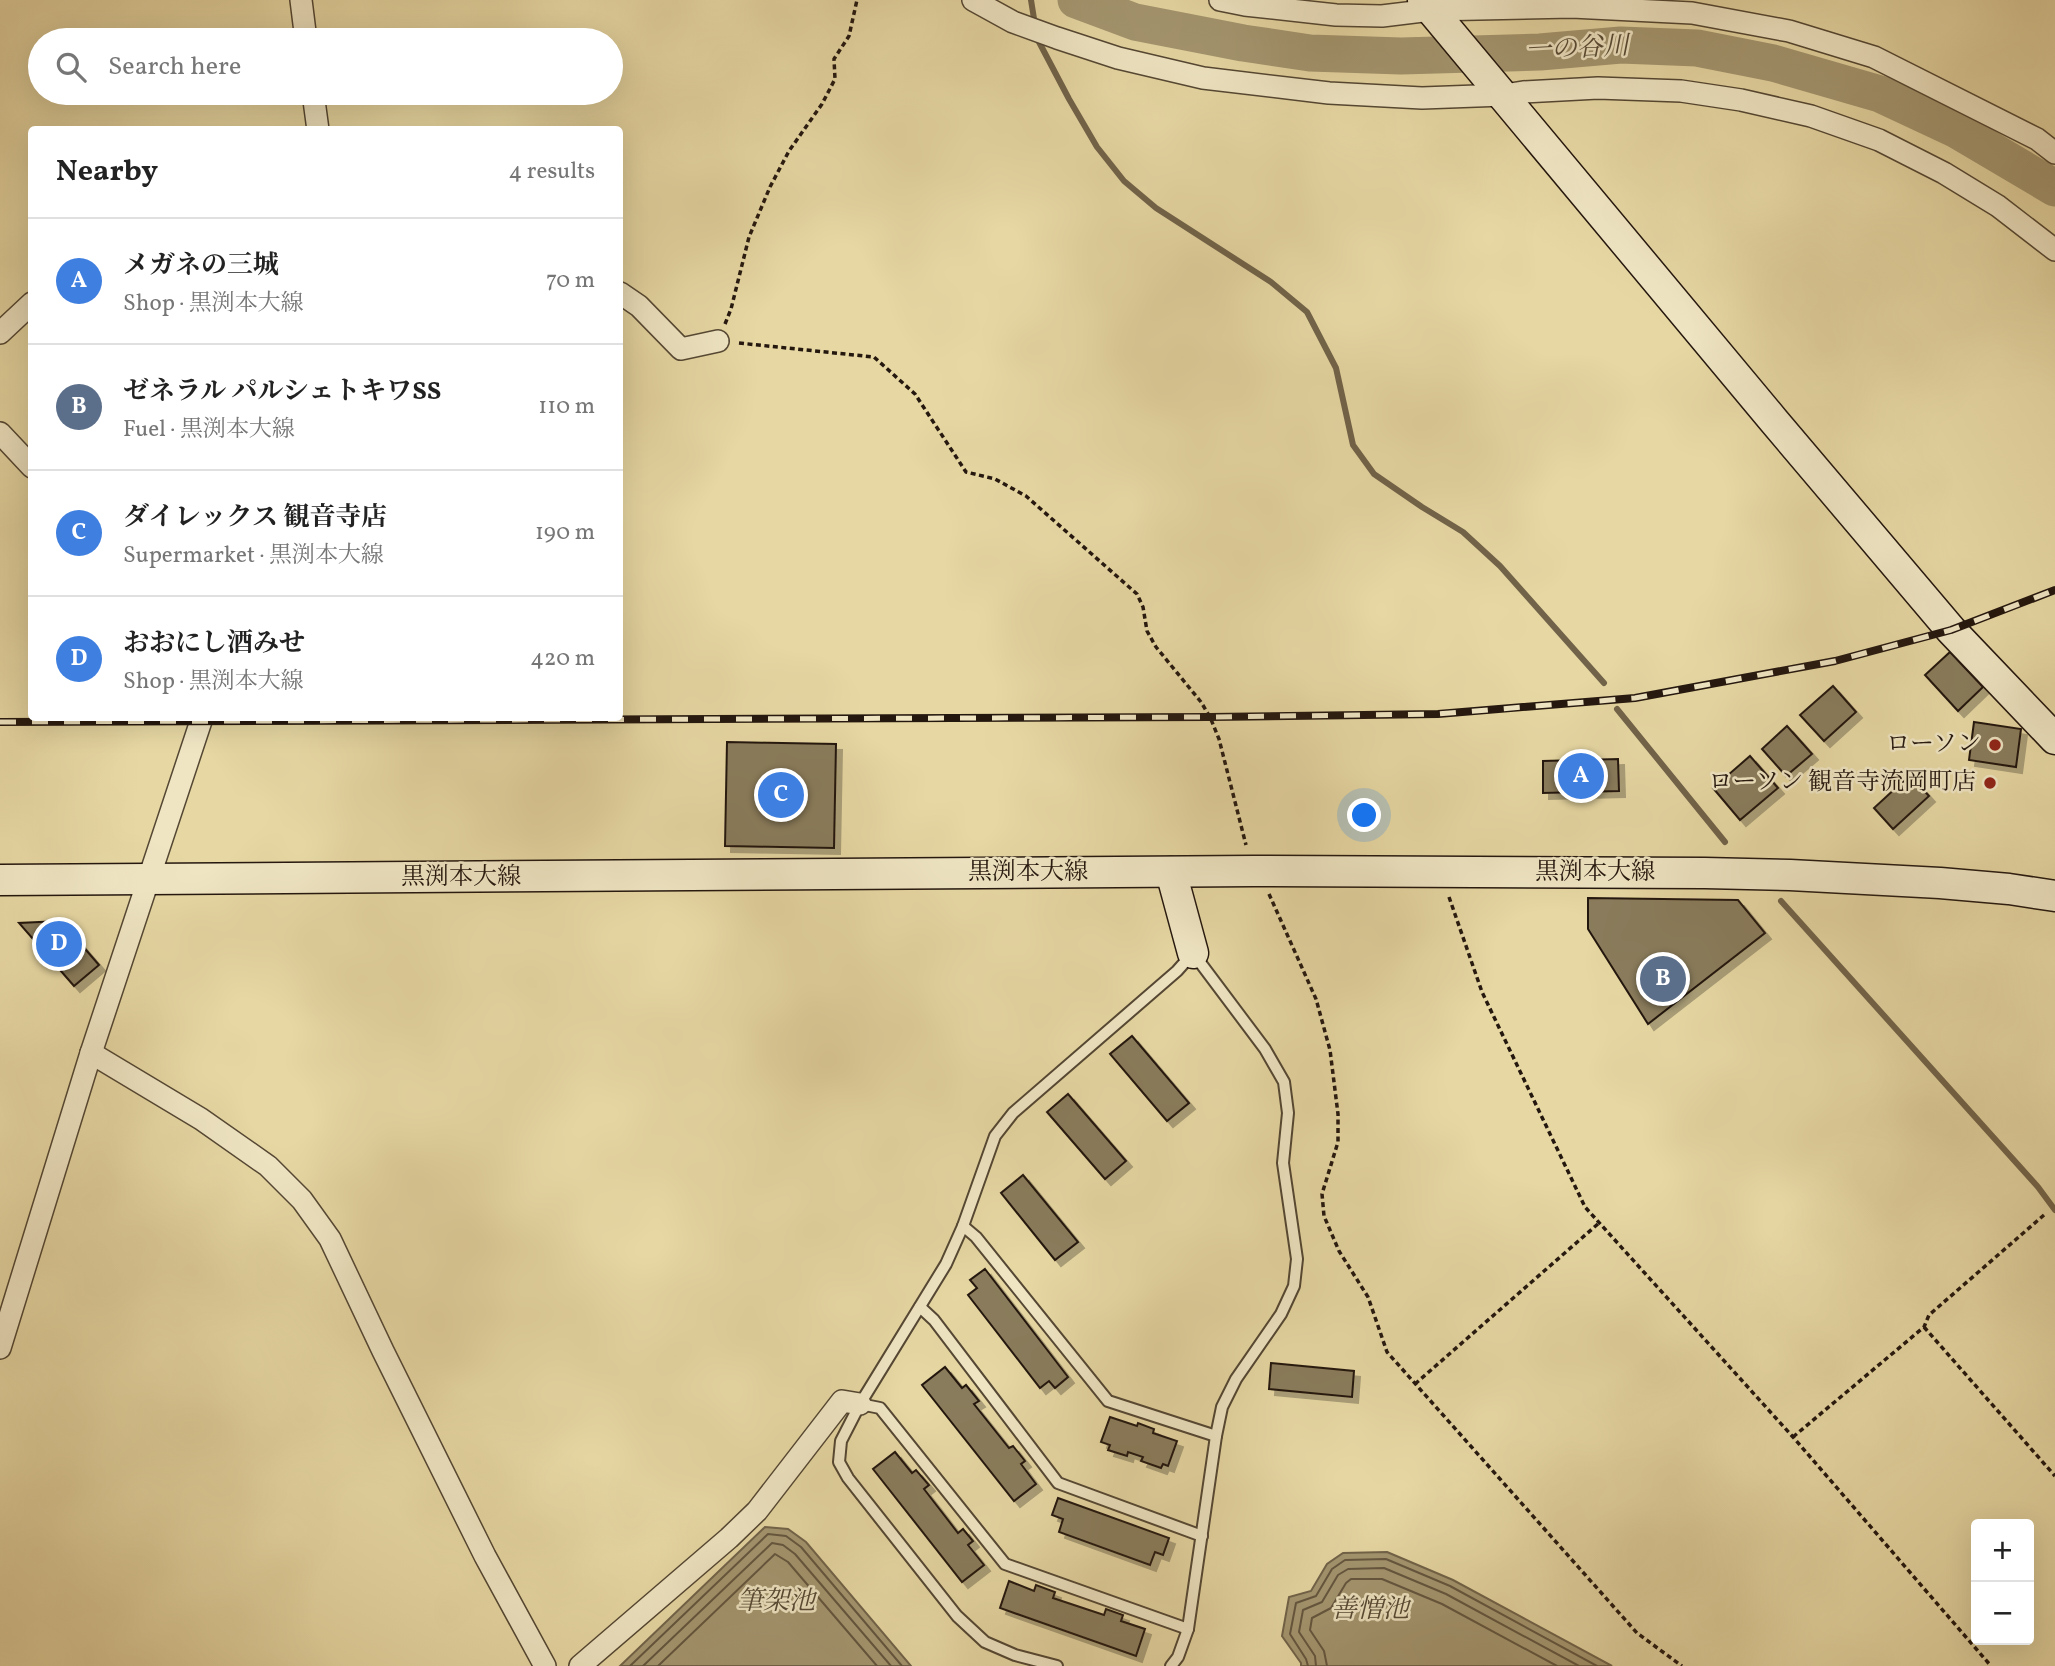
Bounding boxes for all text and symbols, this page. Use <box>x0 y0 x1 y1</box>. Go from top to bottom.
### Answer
search box <box>28 28 623 105</box>
water label: 一の谷川 <box>1524 28 1633 70</box>
icon: search <box>52 48 90 86</box>
text: Search here <box>108 49 241 85</box>
text: Nearby <box>56 151 158 193</box>
text: 4 results <box>509 156 595 188</box>
text: メガネの三城 <box>123 248 279 284</box>
text: A <box>71 265 87 297</box>
text: 70 m <box>546 265 595 297</box>
text: Shop · 黒渕本大線 <box>123 288 304 320</box>
text: ゼネラル パルシェトキワSS <box>123 374 441 410</box>
text: B <box>71 391 87 423</box>
text: 110 m <box>538 391 595 423</box>
text: Fuel · 黒渕本大線 <box>123 414 295 446</box>
text: ダイレックス 観音寺店 <box>123 500 387 536</box>
text: C <box>72 517 86 549</box>
text: 190 m <box>535 517 595 549</box>
text: Supermarket · 黒渕本大線 <box>123 540 384 572</box>
text: おおにし酒みせ <box>123 626 305 662</box>
text: D <box>71 643 87 675</box>
text: 420 m <box>530 643 595 675</box>
text: Shop · 黒渕本大線 <box>123 666 304 698</box>
place label: ローソン <box>1886 728 1981 762</box>
marker: ローソン <box>1987 737 2003 753</box>
pin: A <box>1558 750 1604 802</box>
place label: ローソン 観音寺流岡町店 <box>1708 766 1976 800</box>
pin: C <box>758 769 804 821</box>
marker: ローソン 観音寺流岡町店 <box>1982 775 1998 791</box>
your location <box>1347 798 1381 832</box>
street label: 黒渕本大線 <box>968 856 1088 890</box>
street label: 黒渕本大線 <box>1535 856 1655 890</box>
street label: 黒渕本大線 <box>401 861 521 895</box>
pin: D <box>36 918 82 970</box>
pin: B <box>1640 953 1686 1005</box>
map controls <box>1971 1519 2034 1645</box>
button: + <box>1971 1519 2034 1582</box>
button: − <box>1971 1582 2034 1645</box>
water label: 筆架池 <box>737 1584 818 1620</box>
water label: 善憎池 <box>1331 1592 1412 1628</box>

